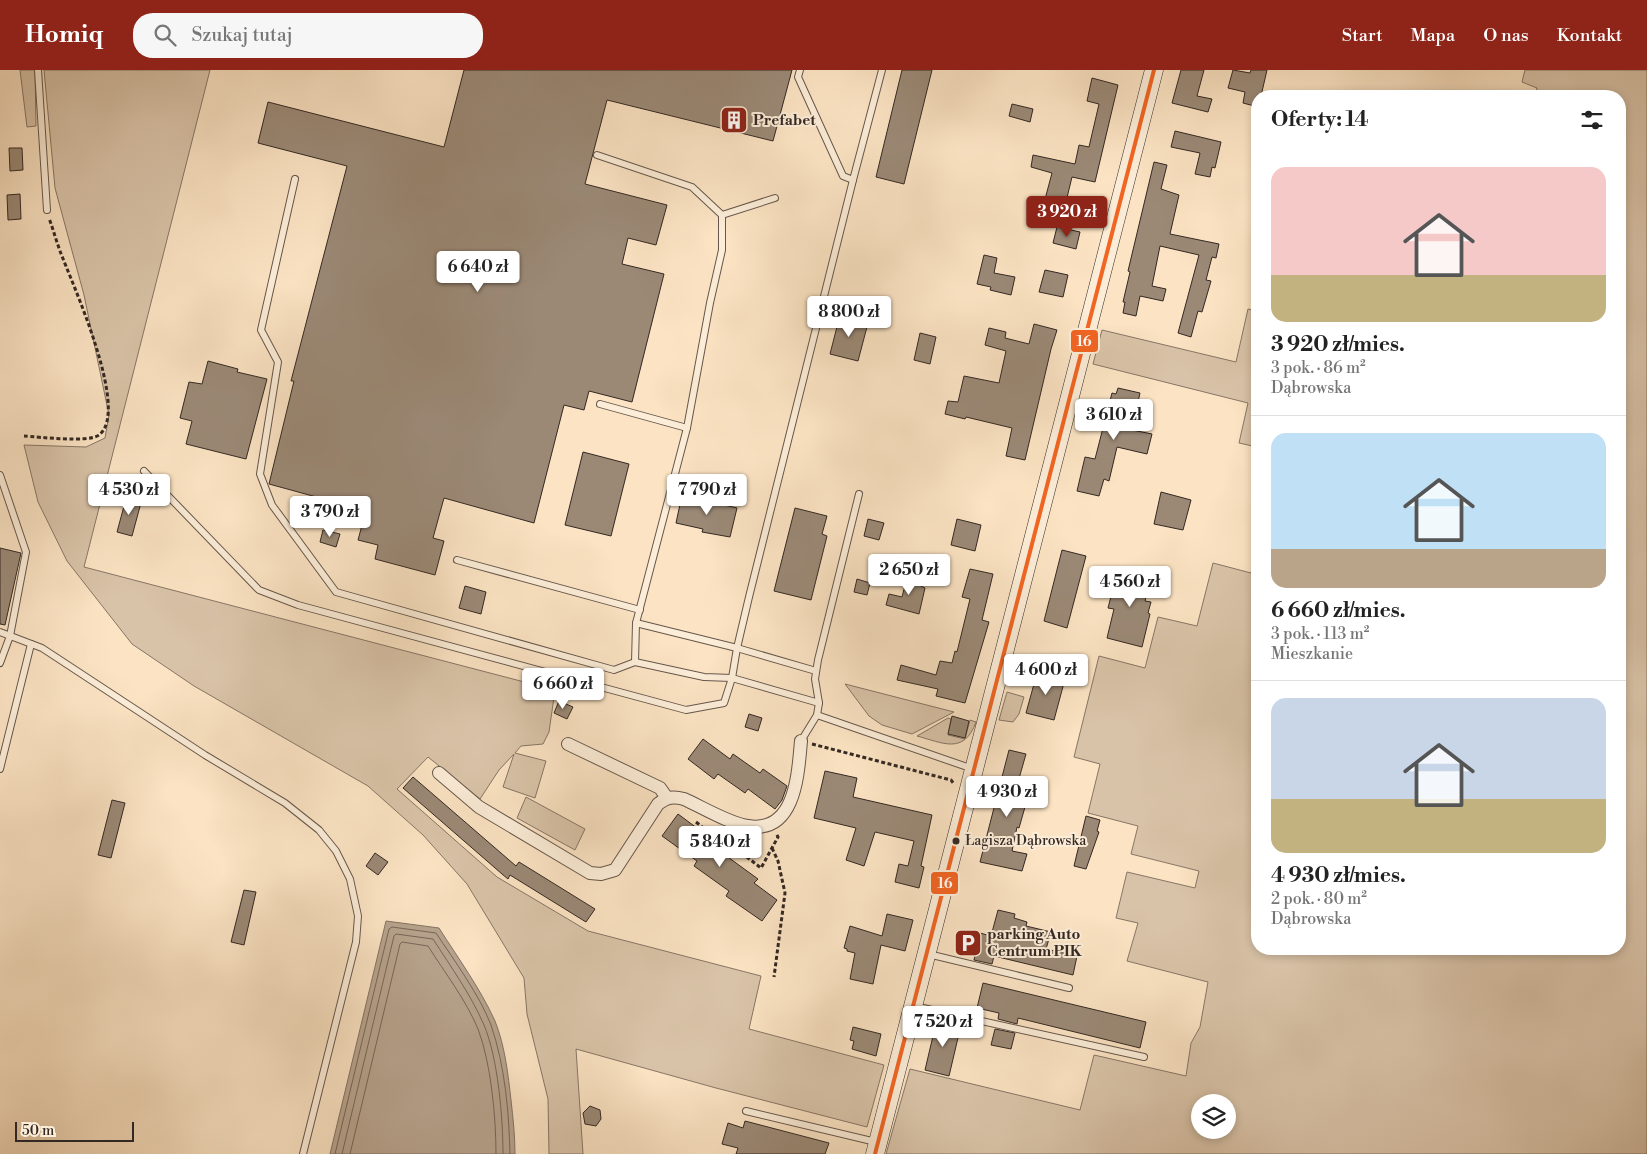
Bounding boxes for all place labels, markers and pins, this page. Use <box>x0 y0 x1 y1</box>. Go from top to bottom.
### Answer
building icon: Prefabet <box>719 105 749 135</box>
place label: Prefabet <box>753 111 816 130</box>
pin: 3 920 zł <box>1015 196 1119 238</box>
pin: 6 640 zł <box>426 250 530 293</box>
pin: 8 800 zł <box>797 296 901 338</box>
pin: 3 610 zł <box>1062 398 1166 441</box>
pin: 4 530 zł <box>77 474 181 516</box>
pin: 7 790 zł <box>655 474 759 516</box>
pin: 3 790 zł <box>278 496 382 538</box>
pin: 2 650 zł <box>857 554 961 596</box>
pin: 4 560 zł <box>1078 566 1182 608</box>
pin: 4 600 zł <box>994 654 1098 696</box>
pin: 6 660 zł <box>511 668 615 710</box>
pin: 4 930 zł <box>955 776 1059 818</box>
pin: 5 840 zł <box>668 826 772 868</box>
place label: Łagisza Dąbrowska <box>965 832 1087 850</box>
marker: Łagisza Dąbrowska <box>951 836 961 846</box>
place label: parking Auto Centrum PIK <box>987 925 1083 961</box>
parking icon: parking Auto Centrum PIK <box>953 928 983 958</box>
pin: 7 520 zł <box>891 1006 995 1048</box>

